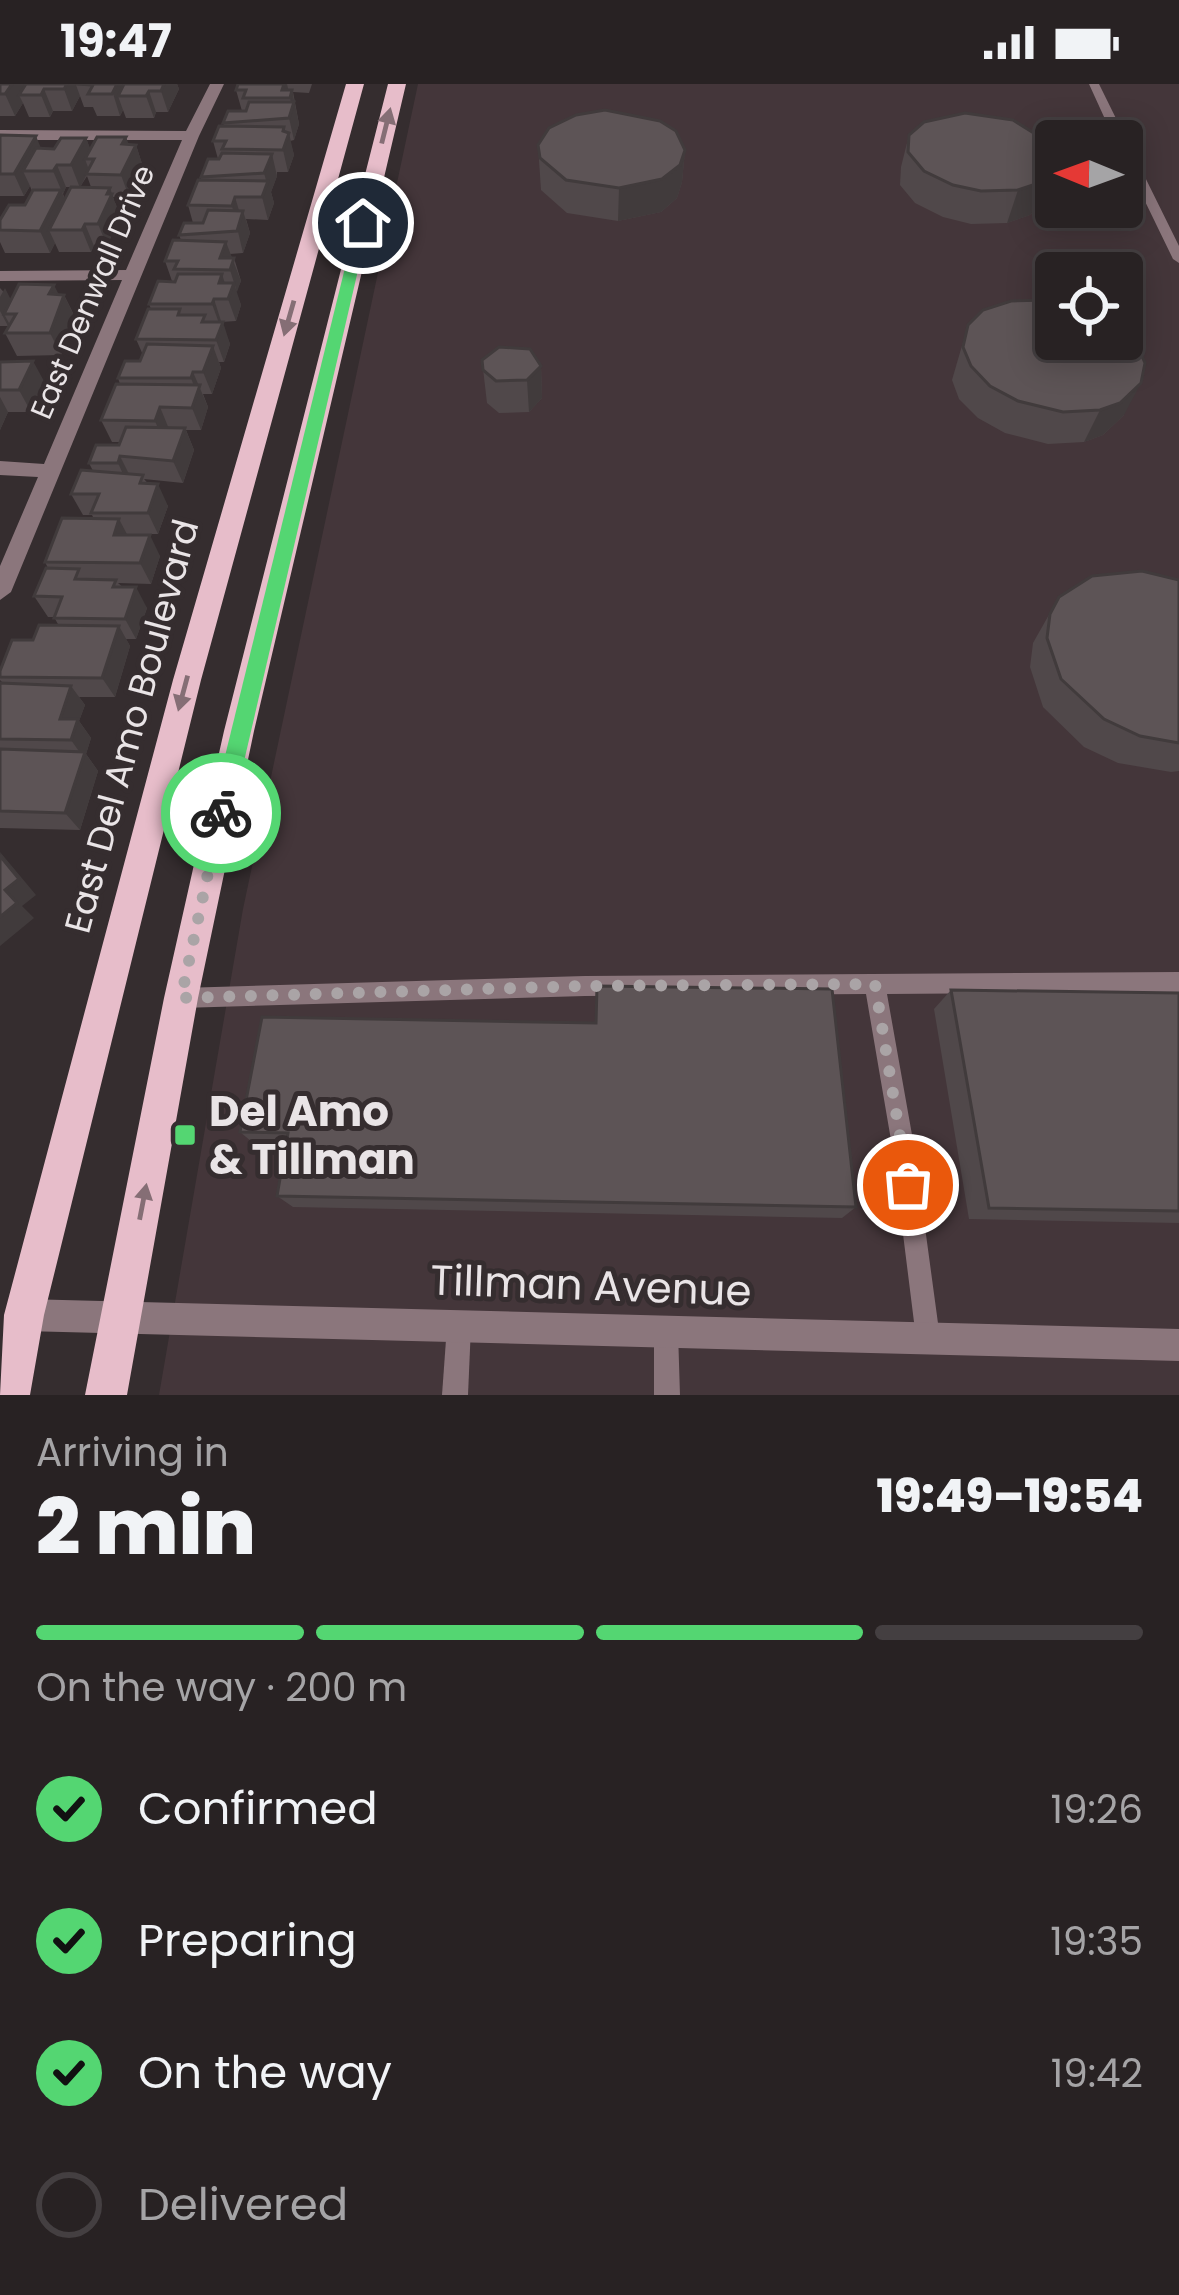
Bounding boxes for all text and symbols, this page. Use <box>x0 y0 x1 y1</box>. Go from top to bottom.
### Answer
text: 19:47 <box>60 10 172 73</box>
one-way arrow <box>377 107 396 144</box>
north arrow <box>1035 120 1143 228</box>
map controls <box>1035 120 1143 360</box>
street label: East Denwall Drive <box>20 158 165 425</box>
pin <box>312 172 414 274</box>
icon: home <box>330 190 396 256</box>
button: locate <box>1035 252 1143 360</box>
one-way arrow <box>279 300 297 337</box>
street label: East Del Amo Boulevard <box>52 514 211 939</box>
one-way arrow <box>173 675 192 712</box>
courier <box>161 753 281 873</box>
icon: bike <box>188 780 254 846</box>
place label: Del Amo & Tillman <box>209 1082 415 1189</box>
marker: Del Amo & Tillman <box>172 1122 198 1148</box>
pin <box>857 1134 959 1236</box>
icon: bag <box>875 1152 941 1218</box>
one-way arrow <box>134 1183 153 1221</box>
street label: Tillman Avenue <box>429 1250 753 1321</box>
text: Arriving in <box>36 1425 229 1480</box>
text: 19:49–19:54 <box>877 1465 1143 1528</box>
text: 2 min <box>36 1472 256 1581</box>
text: On the way · 200 m <box>36 1660 407 1715</box>
icon: check <box>36 1776 102 1842</box>
text: Confirmed <box>138 1777 378 1840</box>
text: 19:26 <box>1050 1782 1143 1837</box>
icon: check <box>36 1908 102 1974</box>
text: Preparing <box>138 1909 357 1972</box>
text: 19:35 <box>1050 1914 1143 1969</box>
icon: check <box>36 2040 102 2106</box>
text: On the way <box>138 2041 392 2104</box>
text: 19:42 <box>1051 2046 1143 2101</box>
text: Delivered <box>138 2173 348 2236</box>

